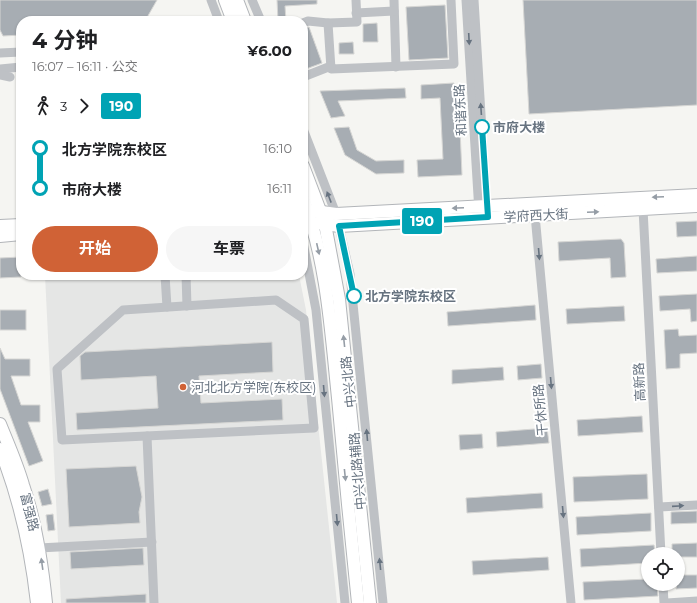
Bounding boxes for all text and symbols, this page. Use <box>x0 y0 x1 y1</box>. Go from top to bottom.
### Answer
text: 4 分钟 <box>32 27 97 54</box>
one-way arrow <box>465 33 472 45</box>
text: ¥6.00 <box>247 41 292 60</box>
text: 16:07 – 16:11 · 公交 <box>32 58 138 74</box>
street label: 和谐东路 <box>451 84 469 136</box>
icon: walk <box>32 95 54 117</box>
icon: forward <box>73 95 95 117</box>
text: 190 <box>109 97 133 115</box>
text: 3 <box>60 98 67 114</box>
one-way arrow <box>477 102 484 115</box>
marker: 市府大楼 <box>474 119 490 135</box>
place label: 市府大楼 <box>493 119 545 135</box>
text: 北方学院东校区 <box>62 140 167 159</box>
text: 16:10 <box>263 140 292 156</box>
text: 市府大楼 <box>62 180 122 199</box>
text: 16:11 <box>267 180 292 196</box>
one-way arrow <box>326 190 332 202</box>
one-way arrow <box>652 194 664 201</box>
one-way arrow <box>452 205 464 212</box>
street label: 学府西大街 <box>503 205 569 225</box>
line badge: 190 <box>399 208 445 234</box>
one-way arrow <box>587 208 599 215</box>
text: 190 <box>410 212 434 230</box>
button: 开始 <box>32 226 158 272</box>
button: 车票 <box>166 226 292 272</box>
one-way arrow <box>315 243 321 255</box>
one-way arrow <box>536 247 542 260</box>
marker: 北方学院东校区 <box>346 288 362 304</box>
place label: 北方学院东校区 <box>365 288 456 304</box>
one-way arrow <box>341 335 347 347</box>
street label: 中兴北路 <box>337 355 359 409</box>
street label: 高新路 <box>630 362 648 402</box>
one-way arrow <box>548 377 554 389</box>
place label: 河北北方学院(东校区) <box>191 379 317 395</box>
marker: 河北北方学院(东校区) <box>178 382 188 392</box>
street label: 干休所路 <box>530 383 550 437</box>
one-way arrow <box>321 385 328 397</box>
one-way arrow <box>364 429 370 441</box>
street label: 中兴北路辅路 <box>346 431 368 511</box>
one-way arrow <box>342 469 349 481</box>
street label: 富强路 <box>18 491 42 533</box>
one-way arrow <box>672 502 684 509</box>
one-way arrow <box>560 506 566 518</box>
one-way arrow <box>333 514 340 526</box>
map controls <box>641 547 685 591</box>
button: locate <box>641 547 685 591</box>
one-way arrow <box>39 558 45 570</box>
one-way arrow <box>376 558 383 570</box>

